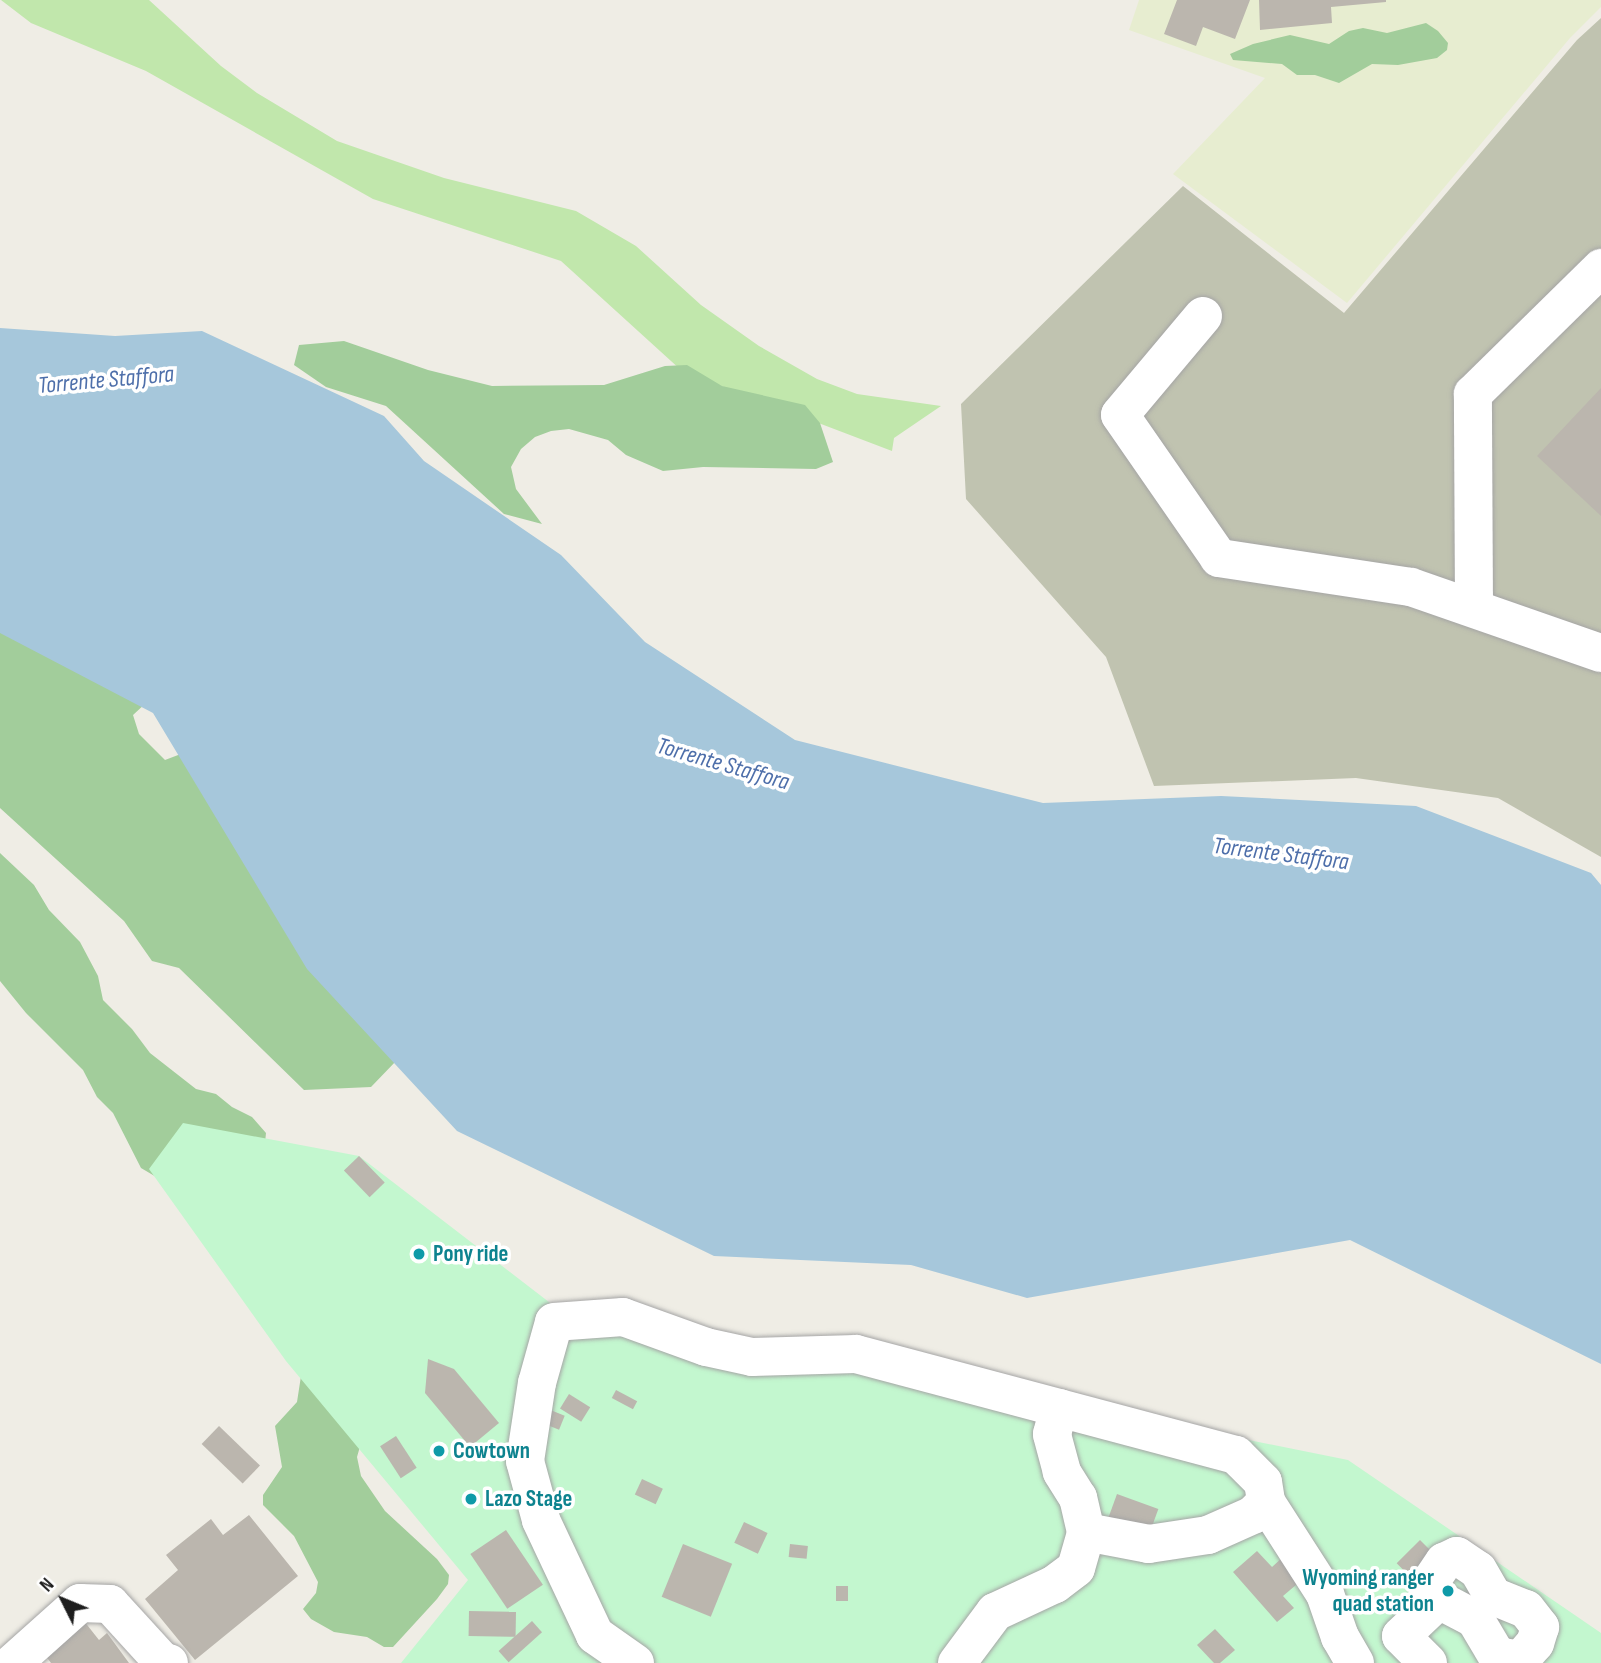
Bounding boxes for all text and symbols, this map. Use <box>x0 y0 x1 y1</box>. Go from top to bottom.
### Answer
water label: Torrente Staffora <box>37 360 175 400</box>
water label: Torrente Staffora <box>654 731 792 797</box>
water label: Torrente Staffora <box>1212 831 1350 877</box>
place label: Pony ride <box>433 1240 508 1268</box>
marker: Pony ride <box>411 1246 427 1262</box>
place label: Cowtown <box>453 1437 530 1465</box>
marker: Cowtown <box>431 1443 447 1459</box>
place label: Lazo Stage <box>485 1485 572 1513</box>
marker: Lazo Stage <box>463 1491 479 1507</box>
place label: Wyoming ranger quad station <box>1302 1564 1434 1618</box>
north arrow <box>28 1565 98 1635</box>
text: N <box>35 1574 59 1597</box>
marker: Wyoming ranger quad station <box>1440 1583 1456 1599</box>

